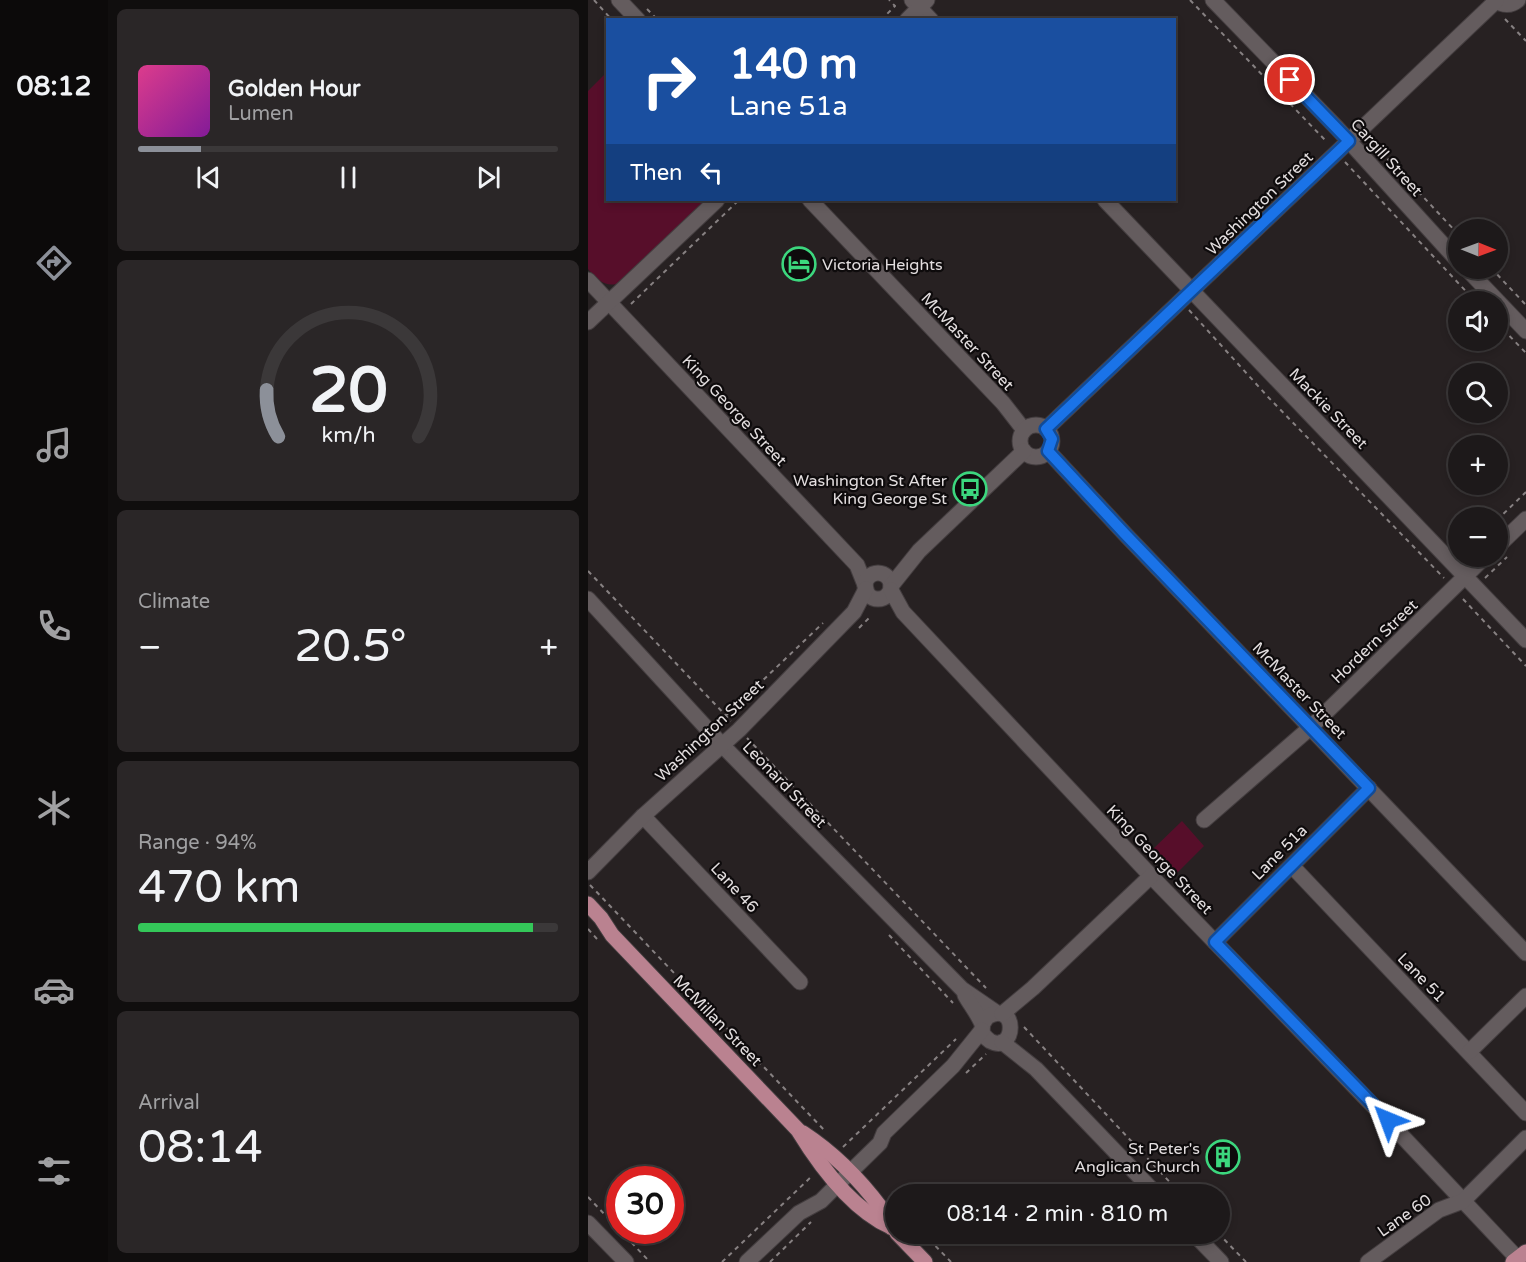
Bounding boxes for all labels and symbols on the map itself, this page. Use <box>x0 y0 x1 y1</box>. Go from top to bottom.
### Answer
pin <box>1264 54 1315 105</box>
street label: Cargill Street <box>1346 115 1426 201</box>
street label: Washington Street <box>1202 148 1317 260</box>
north arrow <box>1448 219 1508 279</box>
hotel icon: Victoria Heights <box>781 246 817 282</box>
place label: Victoria Heights <box>822 255 943 275</box>
street label: McMaster Street <box>917 288 1018 395</box>
street label: King George Street <box>678 351 791 470</box>
street label: Mackie Street <box>1285 364 1372 453</box>
place label: Washington St After King George St <box>793 471 948 509</box>
bus stop icon: Washington St After King George St <box>952 471 988 507</box>
street label: Hordern Street <box>1327 595 1422 688</box>
street label: McMaster Street <box>1248 638 1351 743</box>
street label: Washington Street <box>651 675 768 786</box>
street label: Leonard Street <box>738 737 831 832</box>
street label: King George Street <box>1102 801 1217 919</box>
street label: Lane 51a <box>1248 821 1312 885</box>
street label: Lane 46 <box>706 858 762 917</box>
street label: Lane 51 <box>1393 949 1450 1007</box>
street label: McMillan Street <box>669 971 766 1071</box>
position arrow <box>1356 1088 1420 1152</box>
place label: St Peter's Anglican Church <box>1074 1139 1200 1177</box>
building icon: St Peter's Anglican Church <box>1205 1139 1241 1175</box>
speed limit sign: 30 <box>606 1166 684 1244</box>
street label: Lane 60 <box>1374 1190 1435 1242</box>

